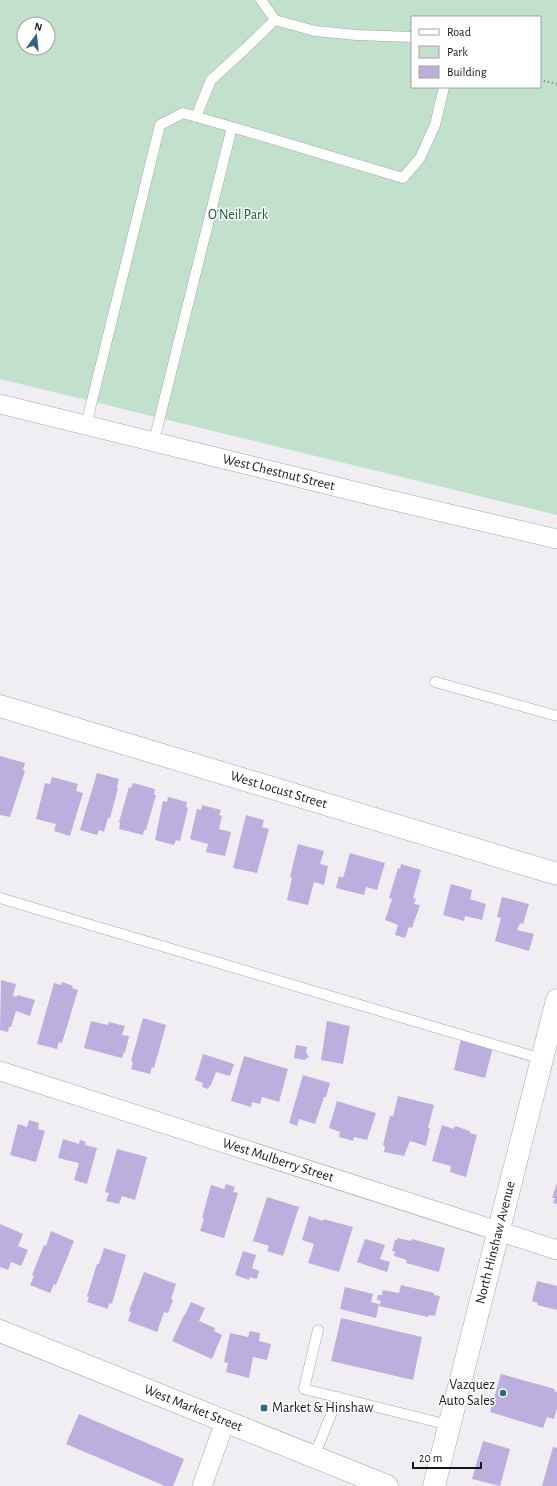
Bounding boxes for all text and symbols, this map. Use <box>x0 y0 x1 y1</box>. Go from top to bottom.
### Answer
north arrow <box>16 16 56 56</box>
legend <box>411 16 541 88</box>
text: N <box>33 21 44 33</box>
text: Road <box>447 26 471 38</box>
text: Park <box>447 46 468 58</box>
text: Building <box>447 66 487 78</box>
park label: O'Neil Park <box>208 208 269 222</box>
street label: West Chestnut Street <box>221 452 337 493</box>
street label: West Locust Street <box>229 769 329 811</box>
street label: West Mulberry Street <box>221 1136 336 1185</box>
street label: North Hinshaw Avenue <box>473 1180 518 1306</box>
place label: Vazquez Auto Sales <box>439 1378 495 1408</box>
street label: West Market Street <box>142 1382 245 1434</box>
marker: Vazquez Auto Sales <box>498 1388 508 1398</box>
place label: Market & Hinshaw <box>272 1401 374 1415</box>
marker: Market & Hinshaw <box>259 1403 269 1413</box>
scale bar <box>413 1444 481 1470</box>
text: 20 m <box>419 1452 442 1464</box>

